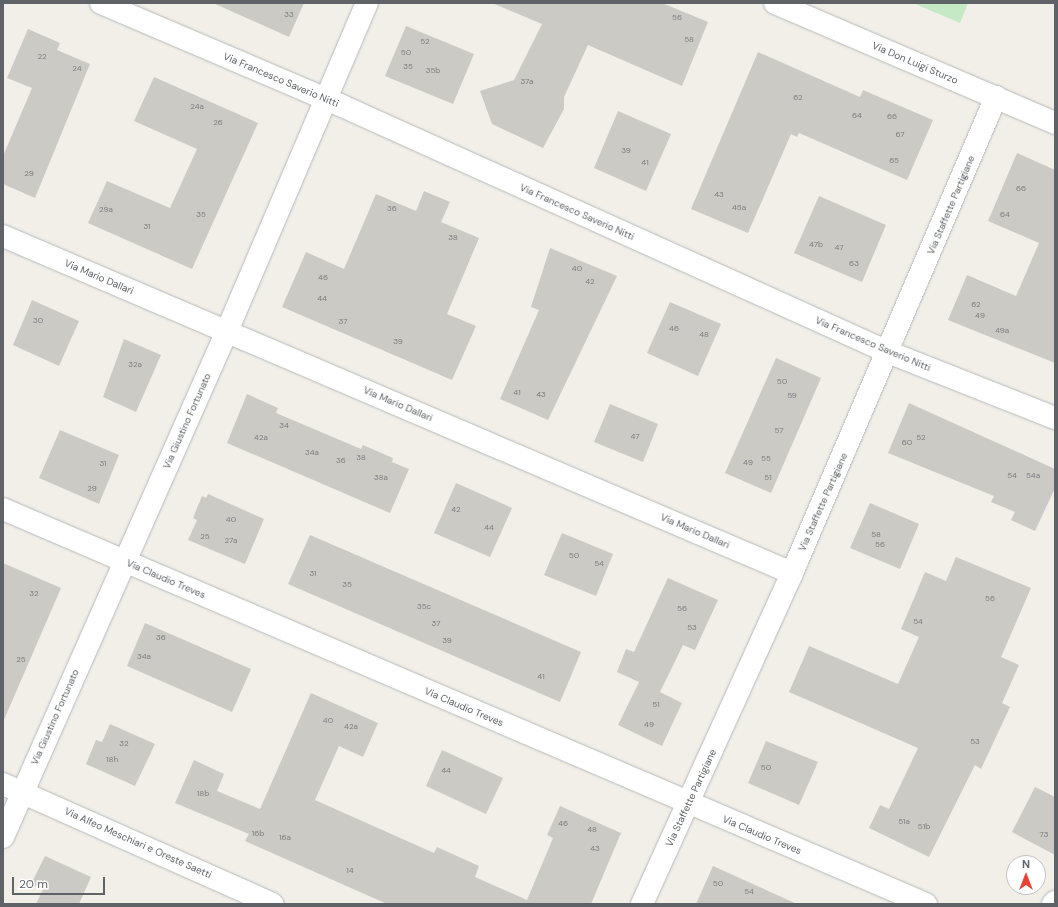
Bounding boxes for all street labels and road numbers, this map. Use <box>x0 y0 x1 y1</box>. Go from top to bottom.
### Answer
street label: Via Don Luigi Sturzo <box>870 39 960 87</box>
street label: Via Francesco Saverio Nitti <box>222 50 340 110</box>
street label: Via Staffette Partigiane <box>925 154 977 256</box>
street label: Via Francesco Saverio Nitti <box>518 181 636 243</box>
street label: Via Mario Dallari <box>63 257 135 297</box>
street label: Via Francesco Saverio Nitti <box>814 314 932 374</box>
street label: Via Giustino Fortunato <box>160 371 214 471</box>
street label: Via Mario Dallari <box>362 384 434 424</box>
street label: Via Staffette Partigiane <box>796 451 850 553</box>
street label: Via Mario Dallari <box>659 511 731 551</box>
street label: Via Claudio Treves <box>125 557 207 601</box>
street label: Via Giustino Fortunato <box>28 667 82 767</box>
street label: Via Claudio Treves <box>423 685 505 729</box>
street label: Via Staffette Partigiane <box>663 747 719 849</box>
street label: Via Alfeo Meschiari e Oreste Saetti <box>63 805 213 881</box>
street label: Via Claudio Treves <box>721 813 803 857</box>

